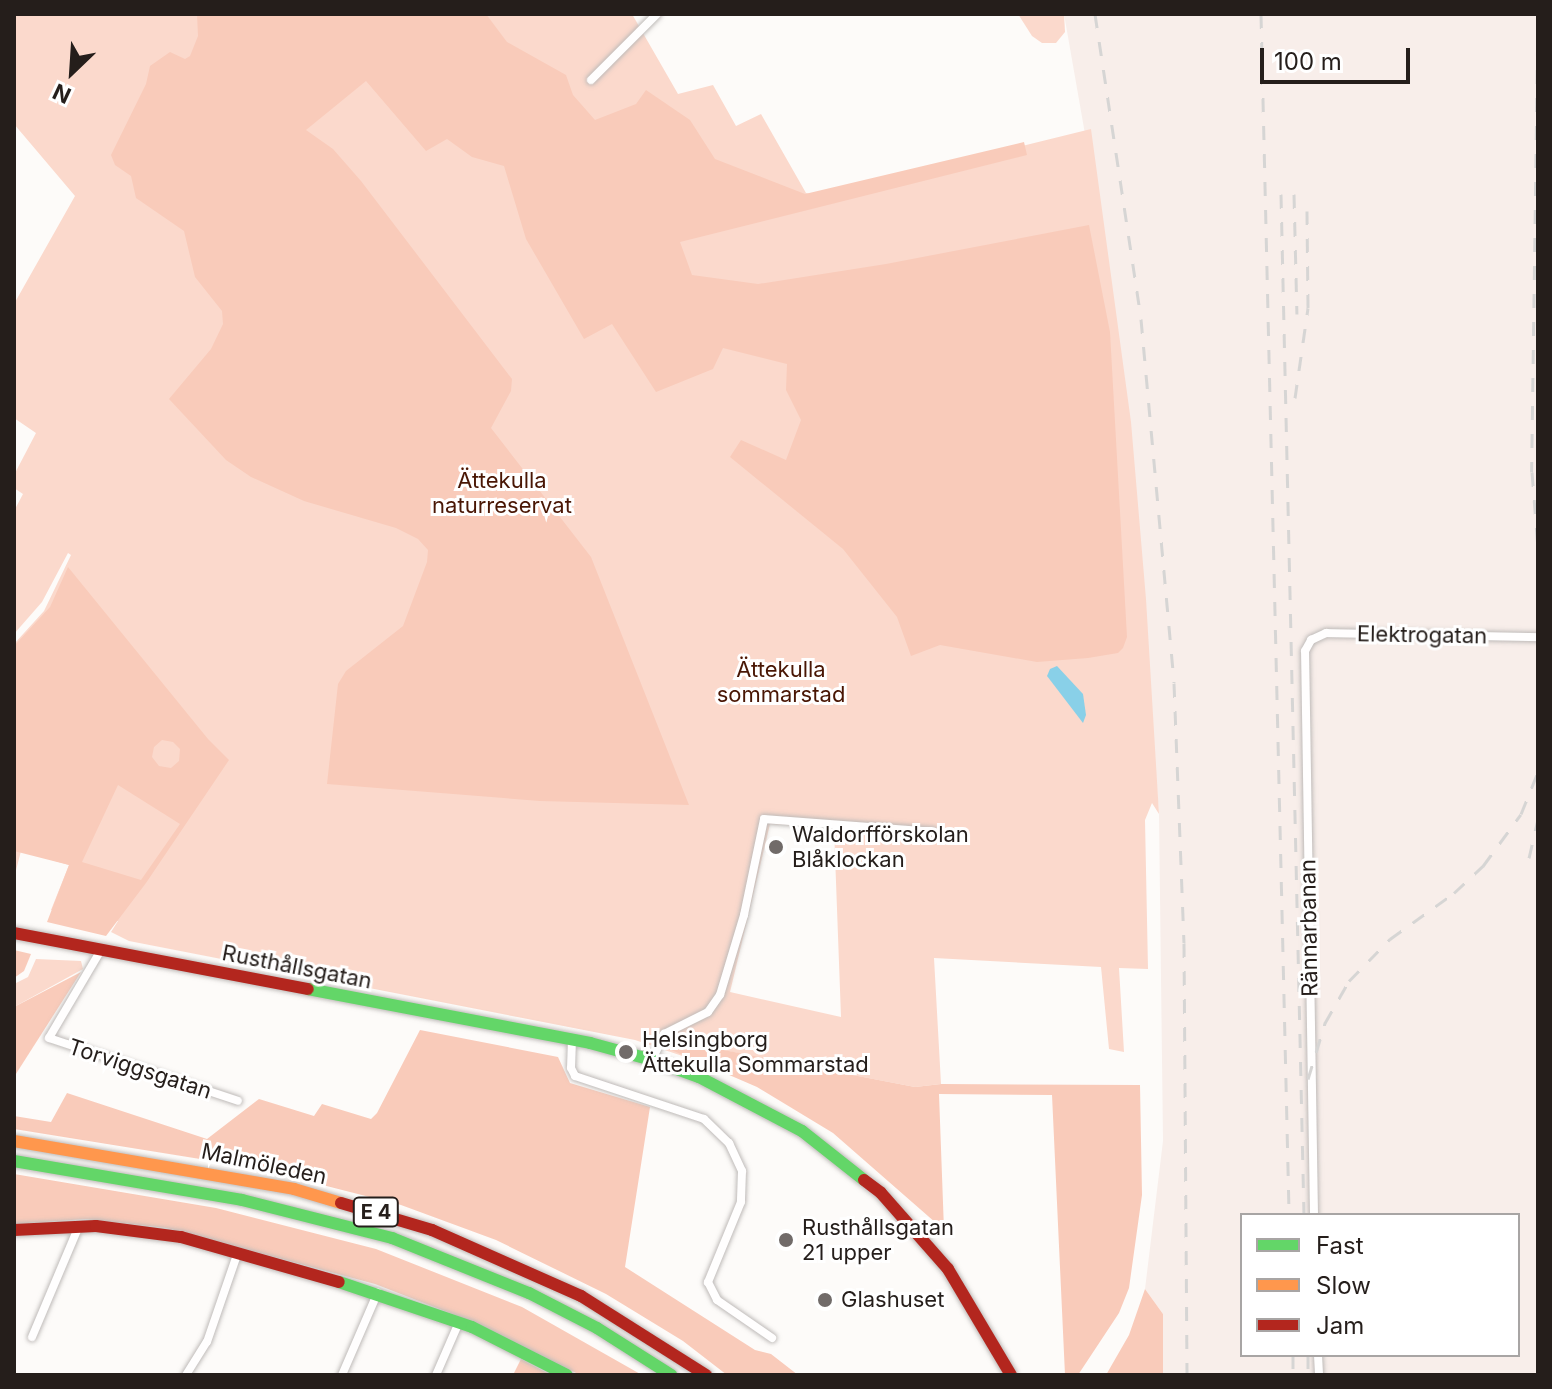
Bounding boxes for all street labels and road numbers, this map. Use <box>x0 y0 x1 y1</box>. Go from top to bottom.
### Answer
street label: Elektrogatan <box>1357 621 1487 649</box>
street label: Rännarbanan <box>1295 859 1323 997</box>
street label: Rusthållsgatan <box>220 940 374 994</box>
street label: Torviggsgatan <box>65 1033 215 1105</box>
street label: Malmöleden <box>199 1138 329 1190</box>
road number: E 4 <box>352 1196 400 1228</box>

